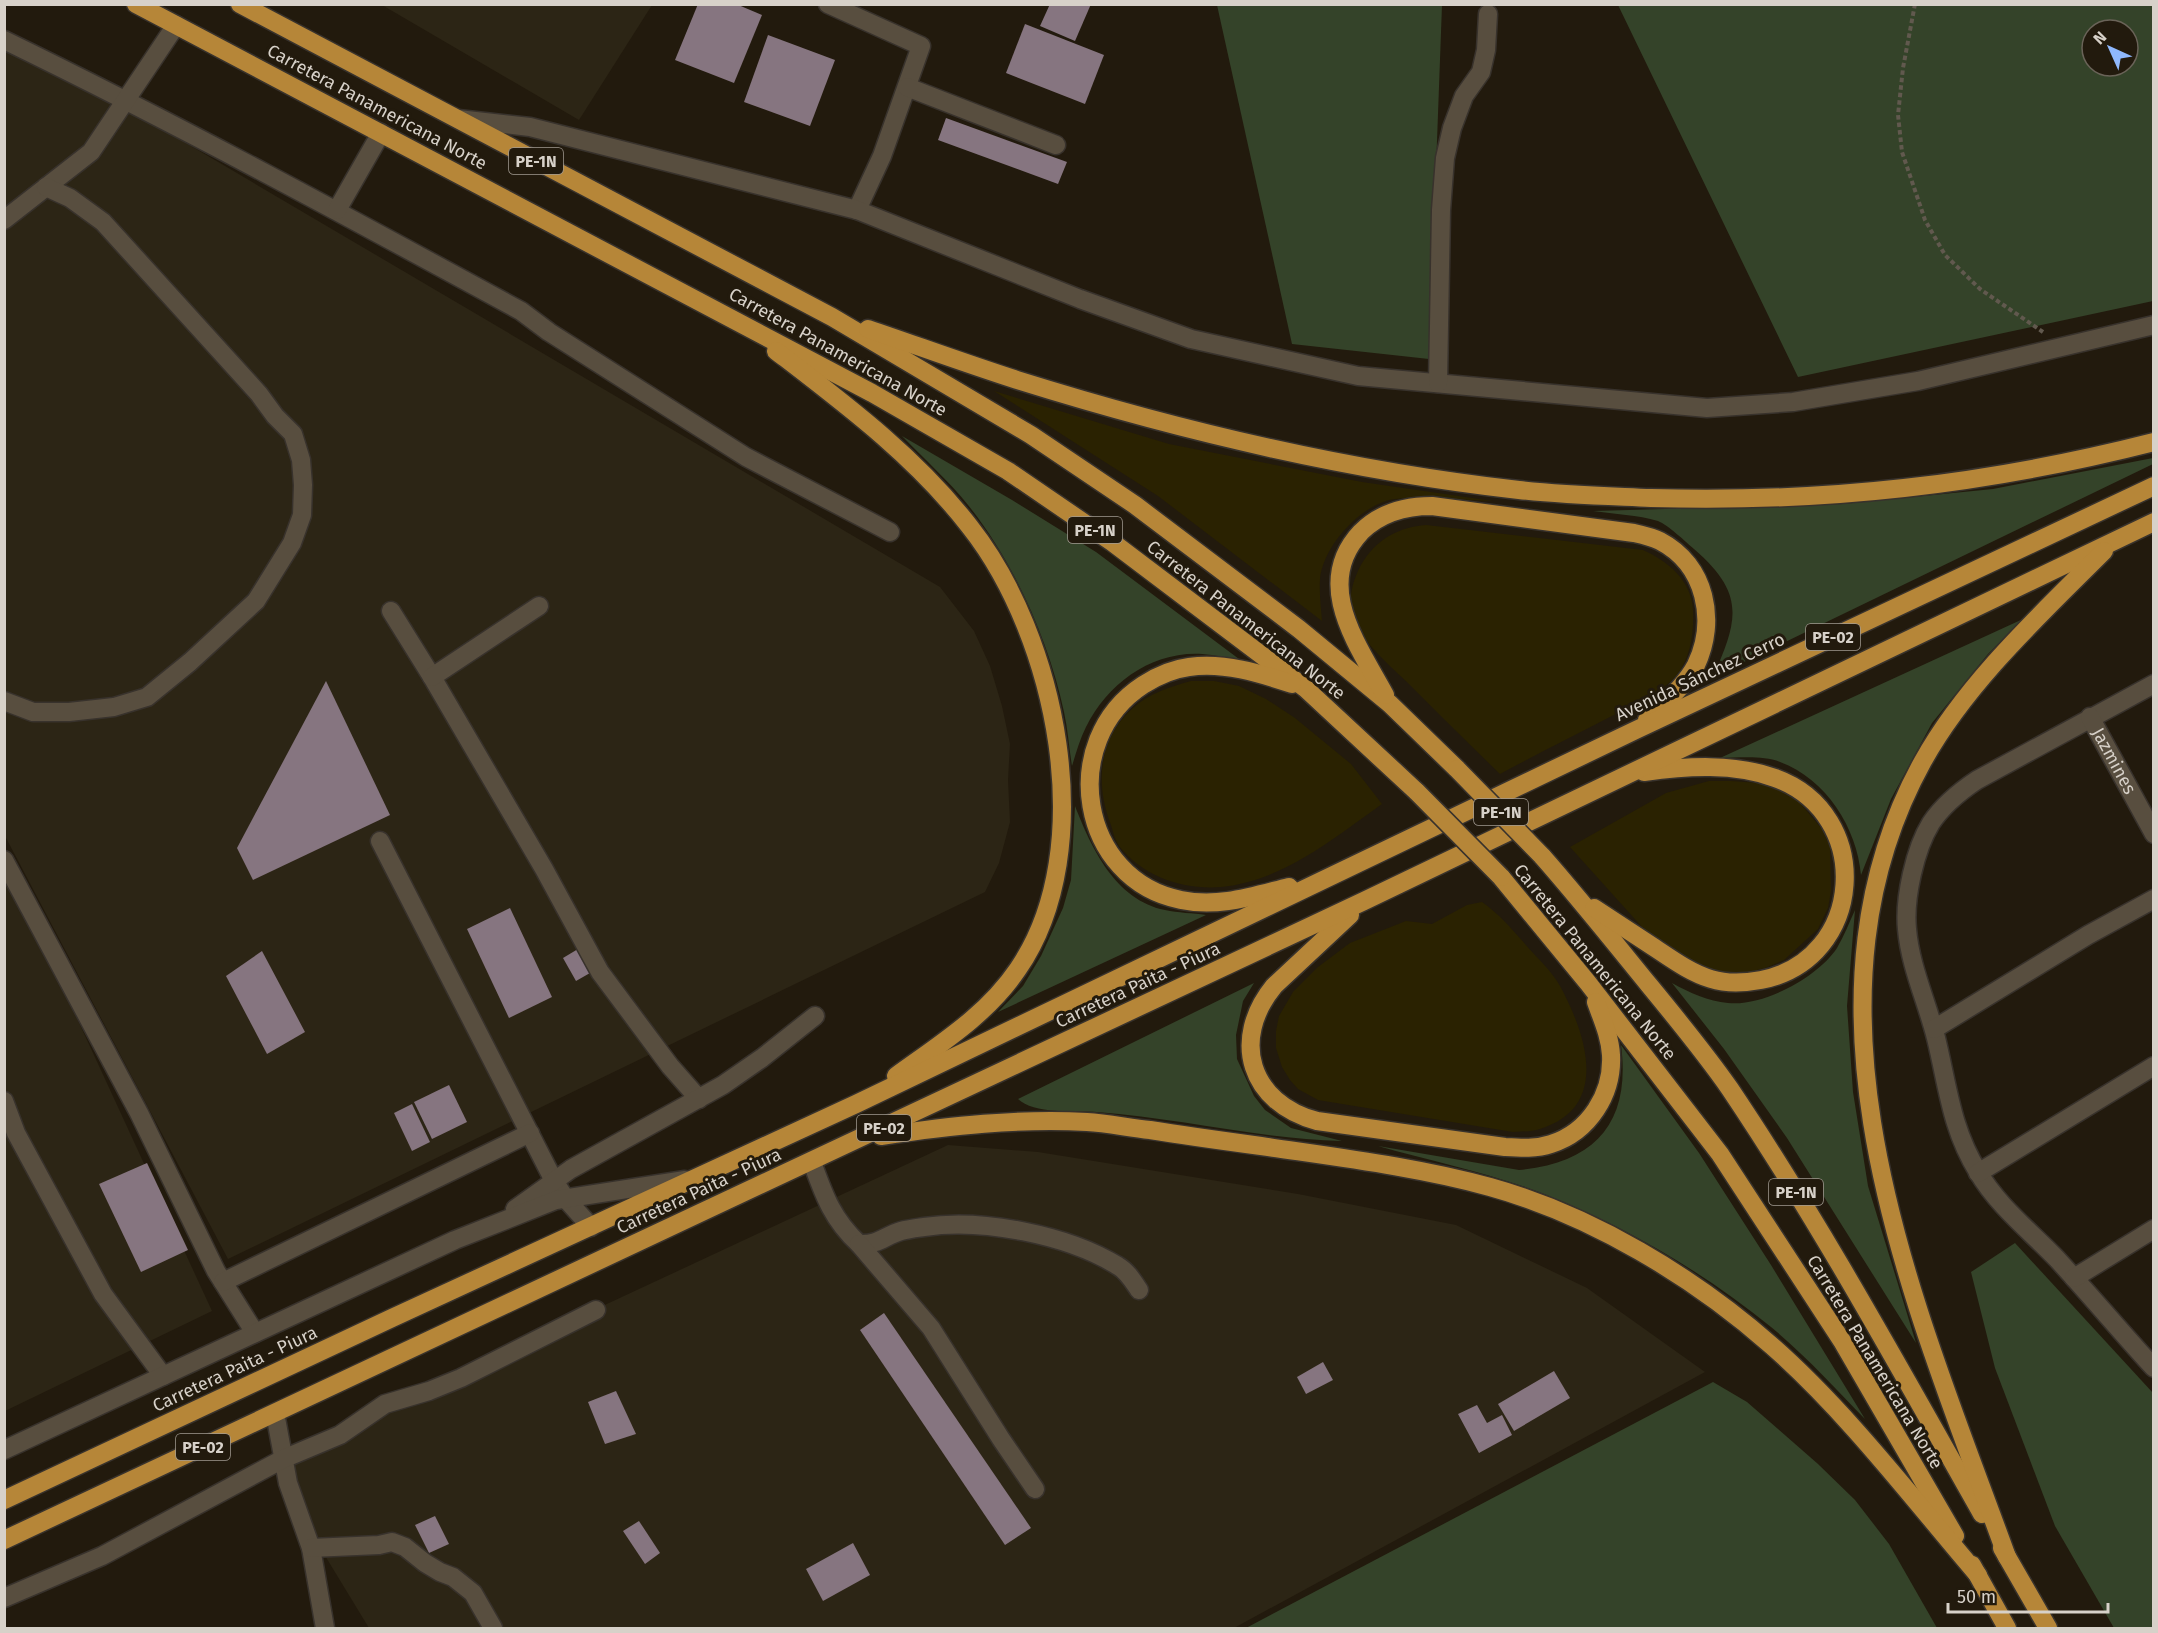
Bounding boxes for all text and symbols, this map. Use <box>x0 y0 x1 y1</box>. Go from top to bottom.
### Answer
north arrow <box>2080 18 2140 78</box>
text: N <box>2089 27 2110 48</box>
street label: Carretera Panamericana Norte <box>263 40 491 174</box>
road number: PE-1N <box>509 148 563 174</box>
street label: Carretera Panamericana Norte <box>725 283 951 421</box>
road number: PE-1N <box>1068 517 1122 543</box>
street label: Carretera Panamericana Norte <box>1142 536 1350 704</box>
road number: PE-02 <box>1806 624 1860 650</box>
street label: Avenida Sánchez Cerro <box>1612 628 1788 726</box>
street label: Jazmines <box>2087 724 2141 798</box>
road number: PE-1N <box>1474 799 1528 825</box>
street label: Carretera Panamericana Norte <box>1509 860 1681 1064</box>
street label: Carretera Paita - Piura <box>1052 937 1224 1033</box>
road number: PE-02 <box>857 1115 911 1141</box>
street label: Carretera Paita - Piura <box>613 1143 785 1239</box>
road number: PE-1N <box>1769 1179 1823 1205</box>
street label: Carretera Panamericana Norte <box>1802 1251 1948 1473</box>
street label: Carretera Paita - Piura <box>149 1321 321 1417</box>
road number: PE-02 <box>176 1434 230 1460</box>
scale bar <box>1948 1576 2108 1614</box>
text: 50 m <box>1957 1586 1996 1608</box>

